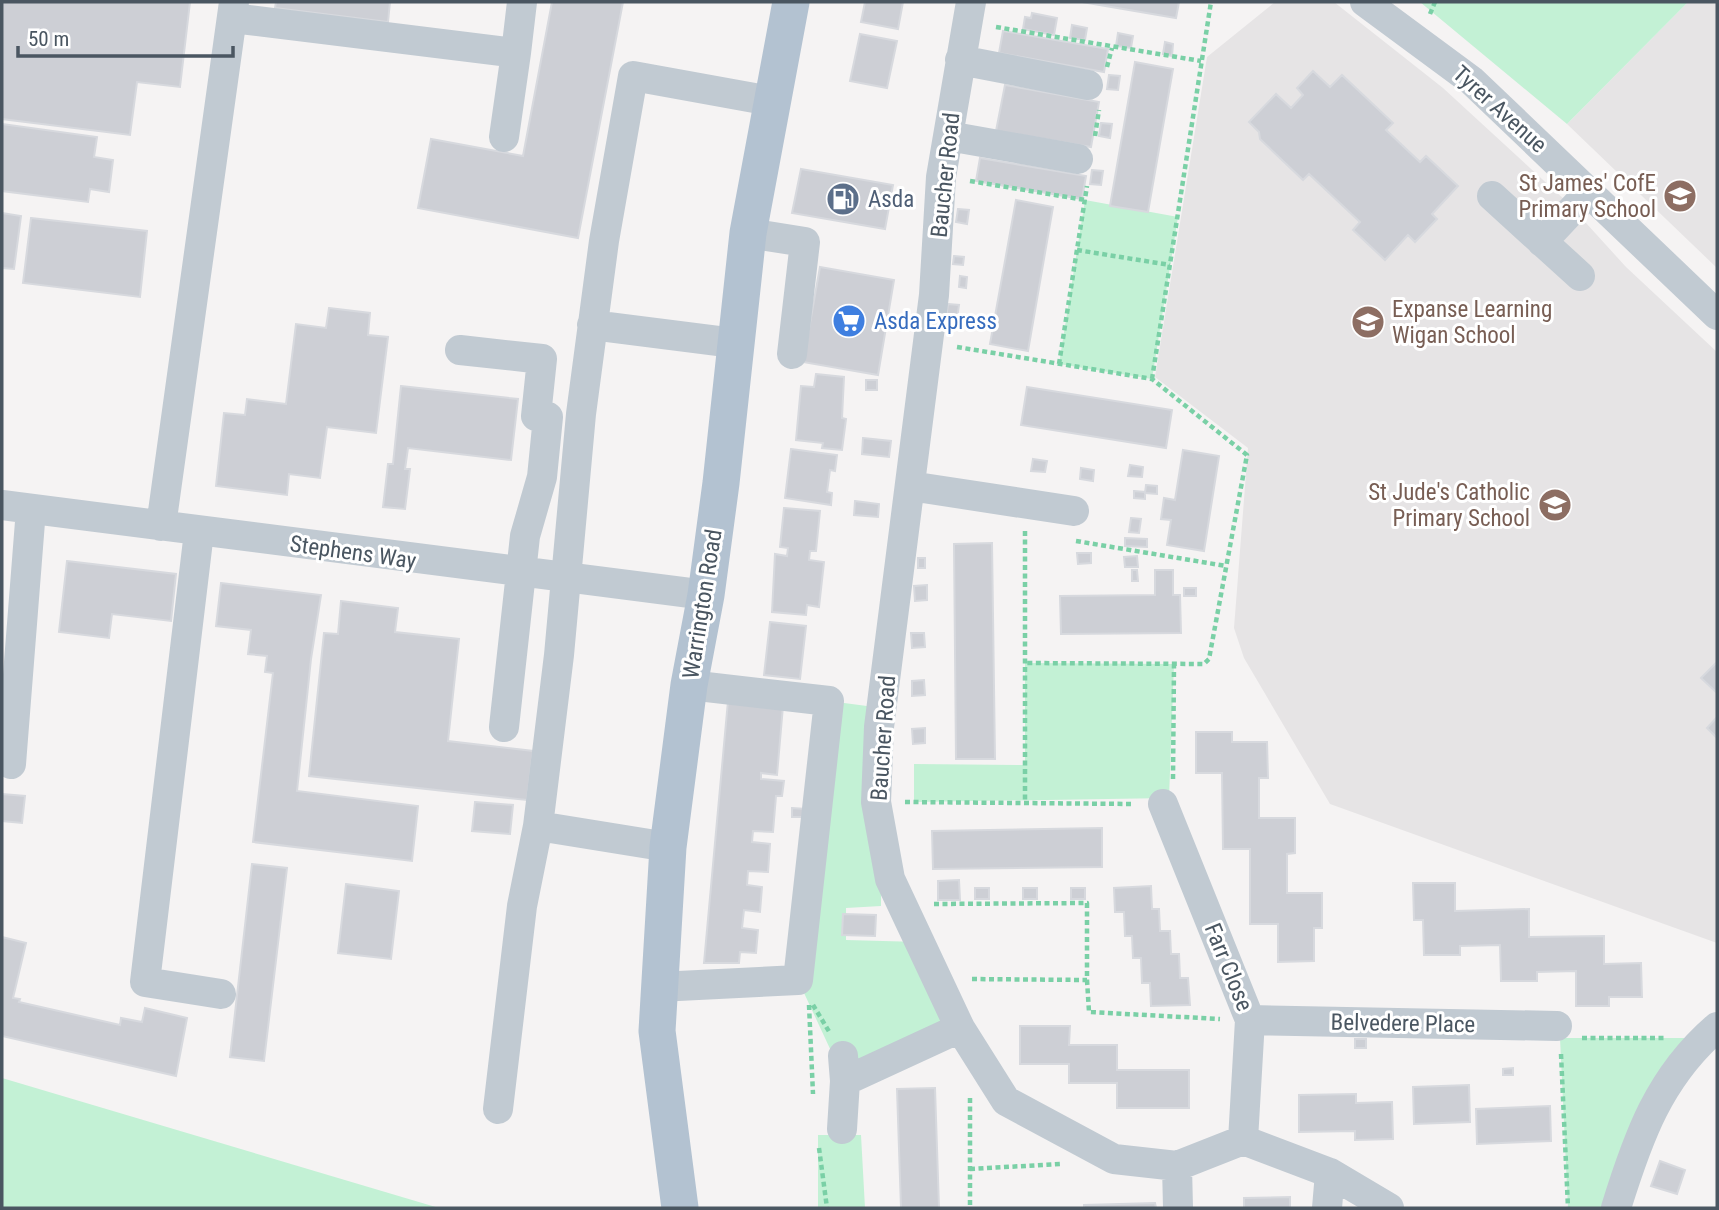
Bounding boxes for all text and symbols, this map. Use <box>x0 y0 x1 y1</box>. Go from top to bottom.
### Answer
scale bar <box>18 14 233 58</box>
text: 50 m <box>28 27 69 51</box>
street label: Tyrer Avenue <box>1447 60 1552 158</box>
street label: Baucher Road <box>926 111 965 239</box>
place label: St James' CofE Primary School <box>1519 170 1656 223</box>
school or university icon: St James' CofE Primary School <box>1661 177 1699 215</box>
fuel station icon: Asda <box>824 180 862 218</box>
place label: Asda <box>868 186 914 213</box>
place label: Expanse Learning Wigan School <box>1392 296 1552 349</box>
supermarket icon: Asda Express <box>830 302 868 340</box>
school or university icon: Expanse Learning Wigan School <box>1349 303 1387 341</box>
place label: Asda Express <box>874 308 997 335</box>
place label: St Jude's Catholic Primary School <box>1368 479 1530 532</box>
school or university icon: St Jude's Catholic Primary School <box>1536 486 1574 524</box>
street label: Warrington Road <box>677 528 728 681</box>
street label: Stephens Way <box>288 530 418 575</box>
street label: Baucher Road <box>866 674 901 802</box>
street label: Farr Close <box>1199 919 1258 1015</box>
street label: Belvedere Place <box>1330 1009 1476 1038</box>

